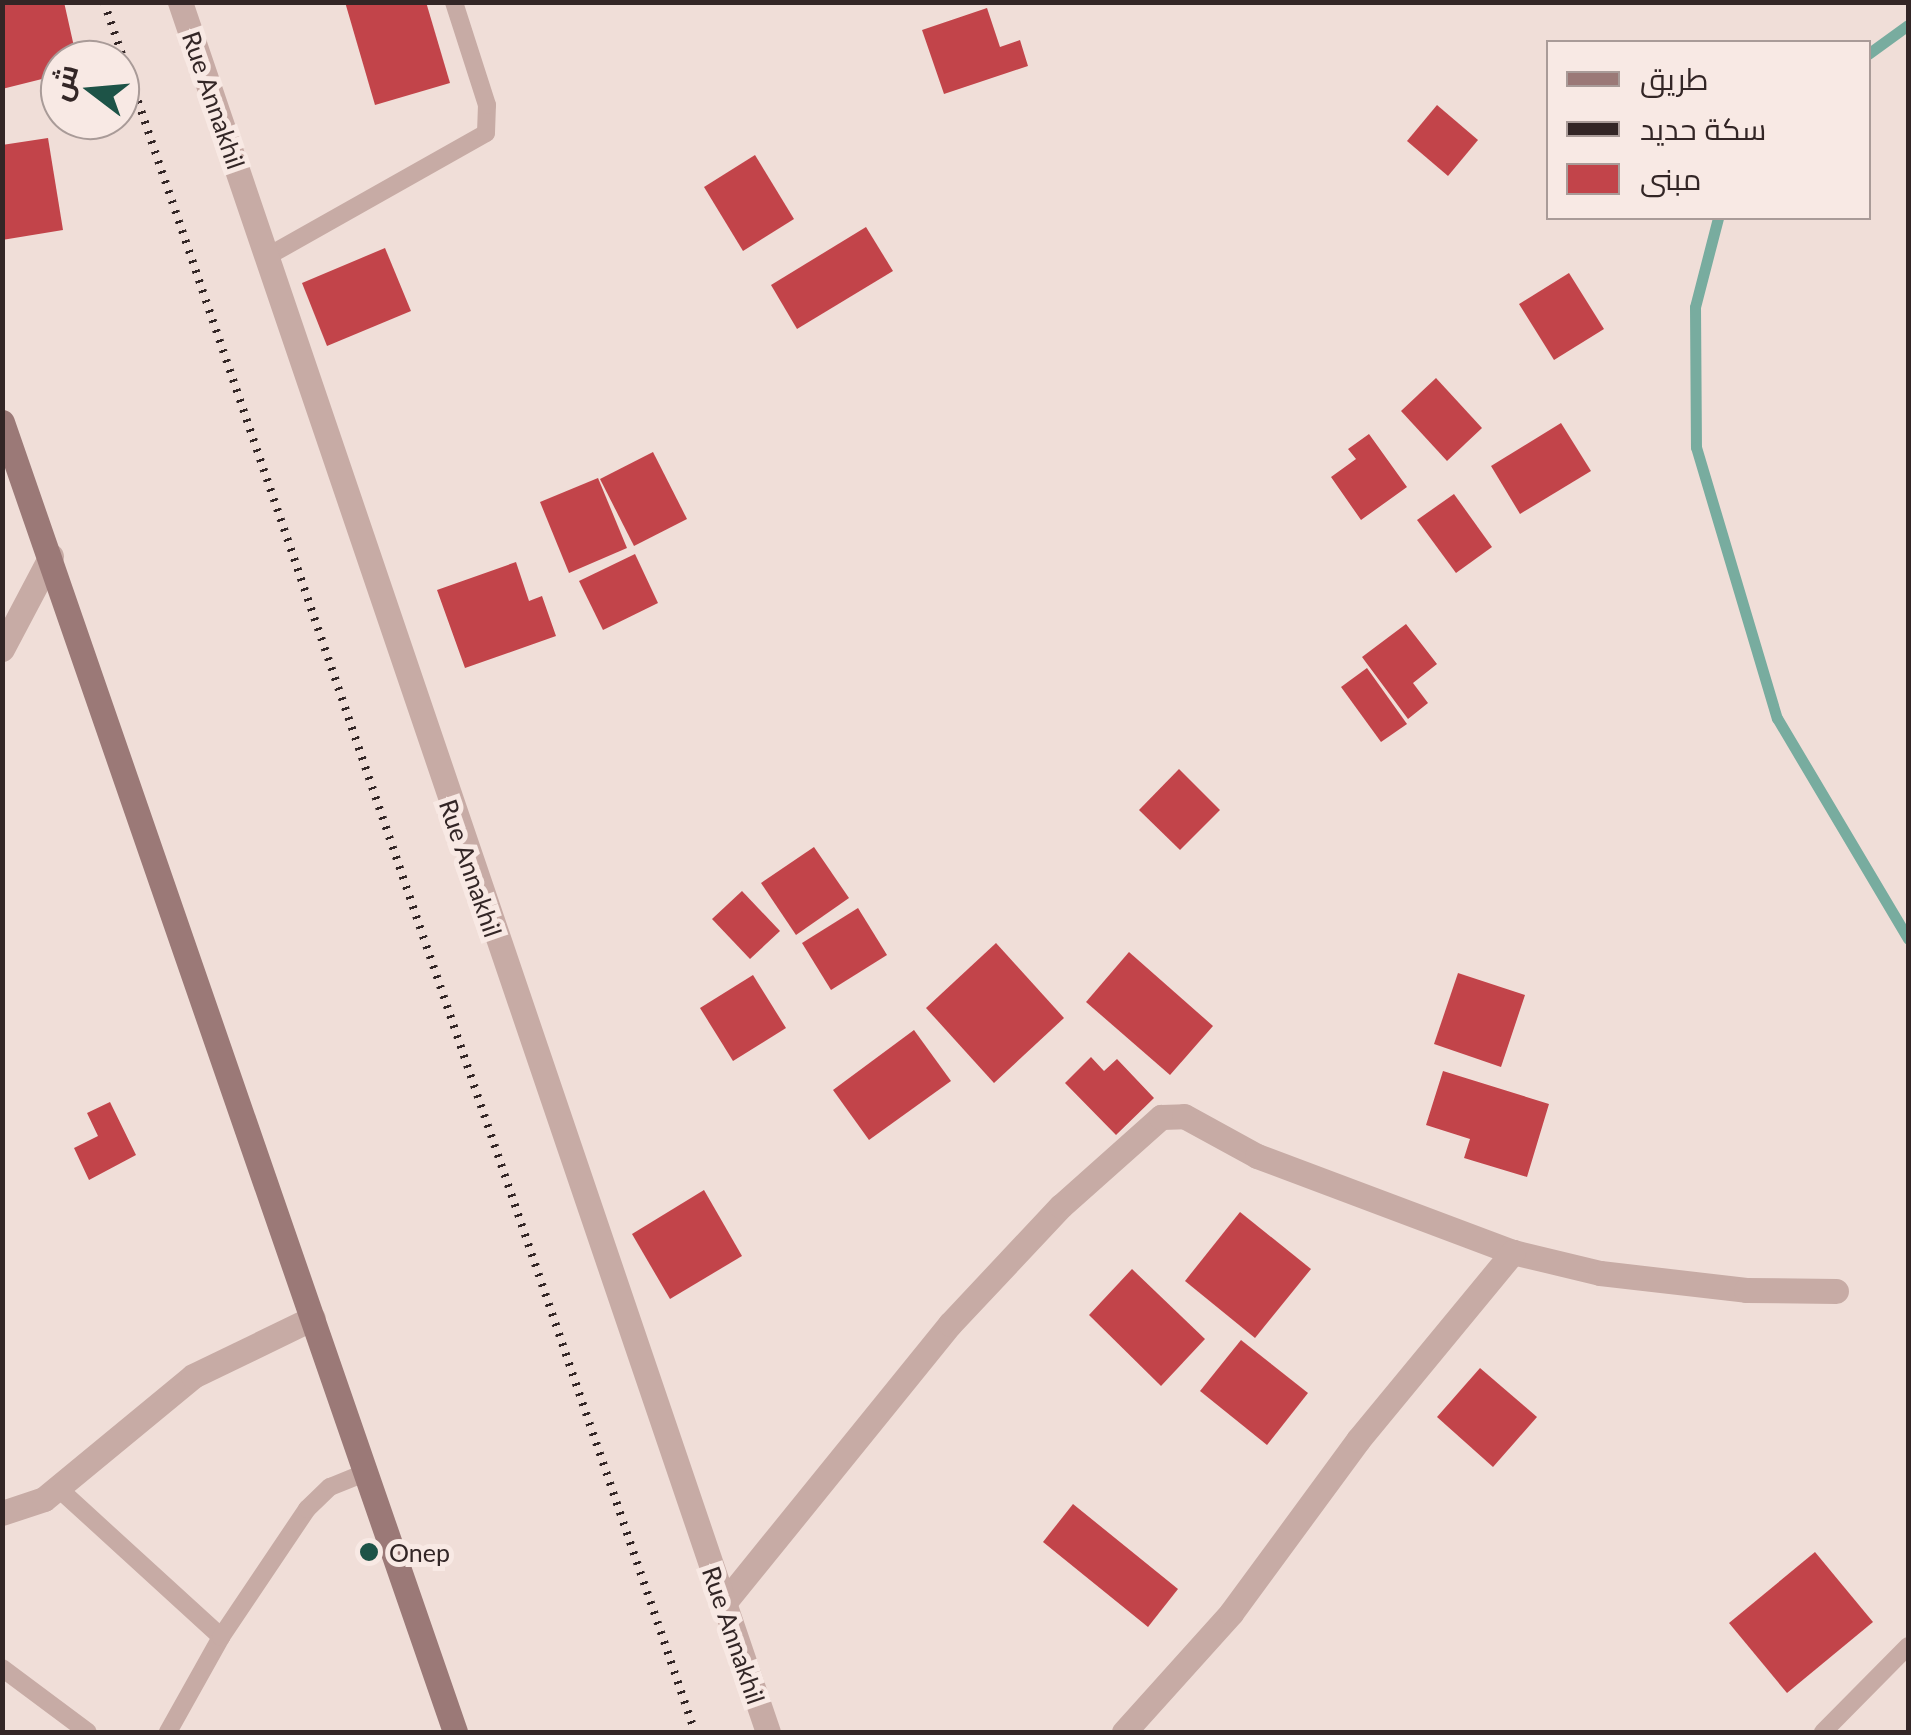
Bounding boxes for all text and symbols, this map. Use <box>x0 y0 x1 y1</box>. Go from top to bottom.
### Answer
street label: Rue Annakhil <box>176 27 252 173</box>
north arrow <box>40 40 140 140</box>
legend <box>1546 40 1871 220</box>
text: ش <box>42 60 84 104</box>
text: طريق <box>1640 60 1709 96</box>
text: سكة حديد <box>1640 110 1766 146</box>
text: مبنى <box>1640 160 1701 196</box>
street label: Rue Annakhil <box>433 795 509 941</box>
place label: Onep <box>389 1537 450 1567</box>
marker: Onep <box>358 1541 380 1563</box>
street label: Rue Annakhil <box>696 1562 772 1708</box>

